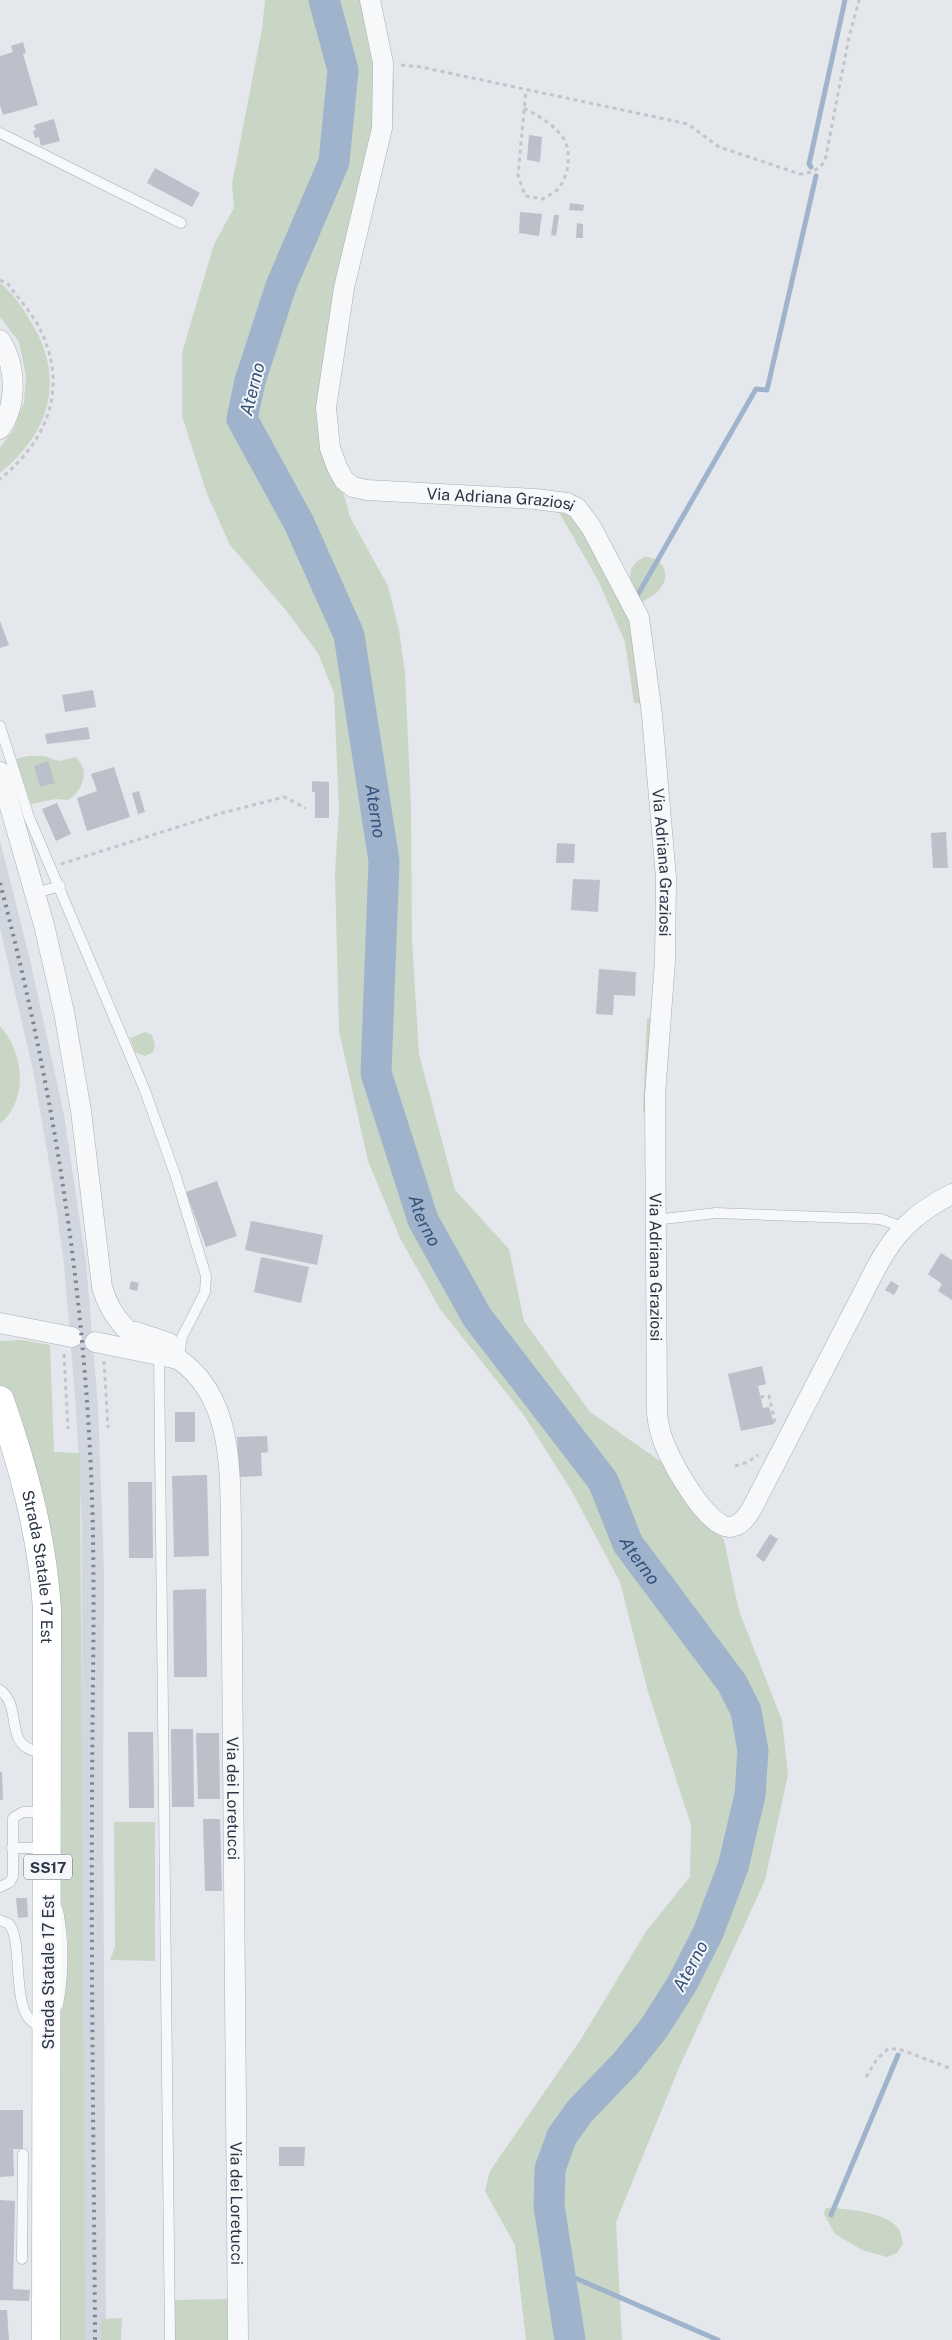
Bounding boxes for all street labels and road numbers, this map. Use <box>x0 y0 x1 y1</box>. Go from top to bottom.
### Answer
street label: Via Adriana Graziosi <box>426 484 578 515</box>
street label: Via Adriana Graziosi <box>649 788 676 937</box>
street label: Via Adriana Graziosi <box>646 1193 666 1341</box>
street label: Strada Statale 17 Est <box>18 1488 57 1644</box>
street label: Via dei Loretucci <box>223 1737 243 1860</box>
road number: SS17 <box>24 1854 72 1880</box>
street label: Strada Statale 17 Est <box>39 1894 58 2050</box>
street label: Via dei Loretucci <box>227 2142 247 2265</box>

